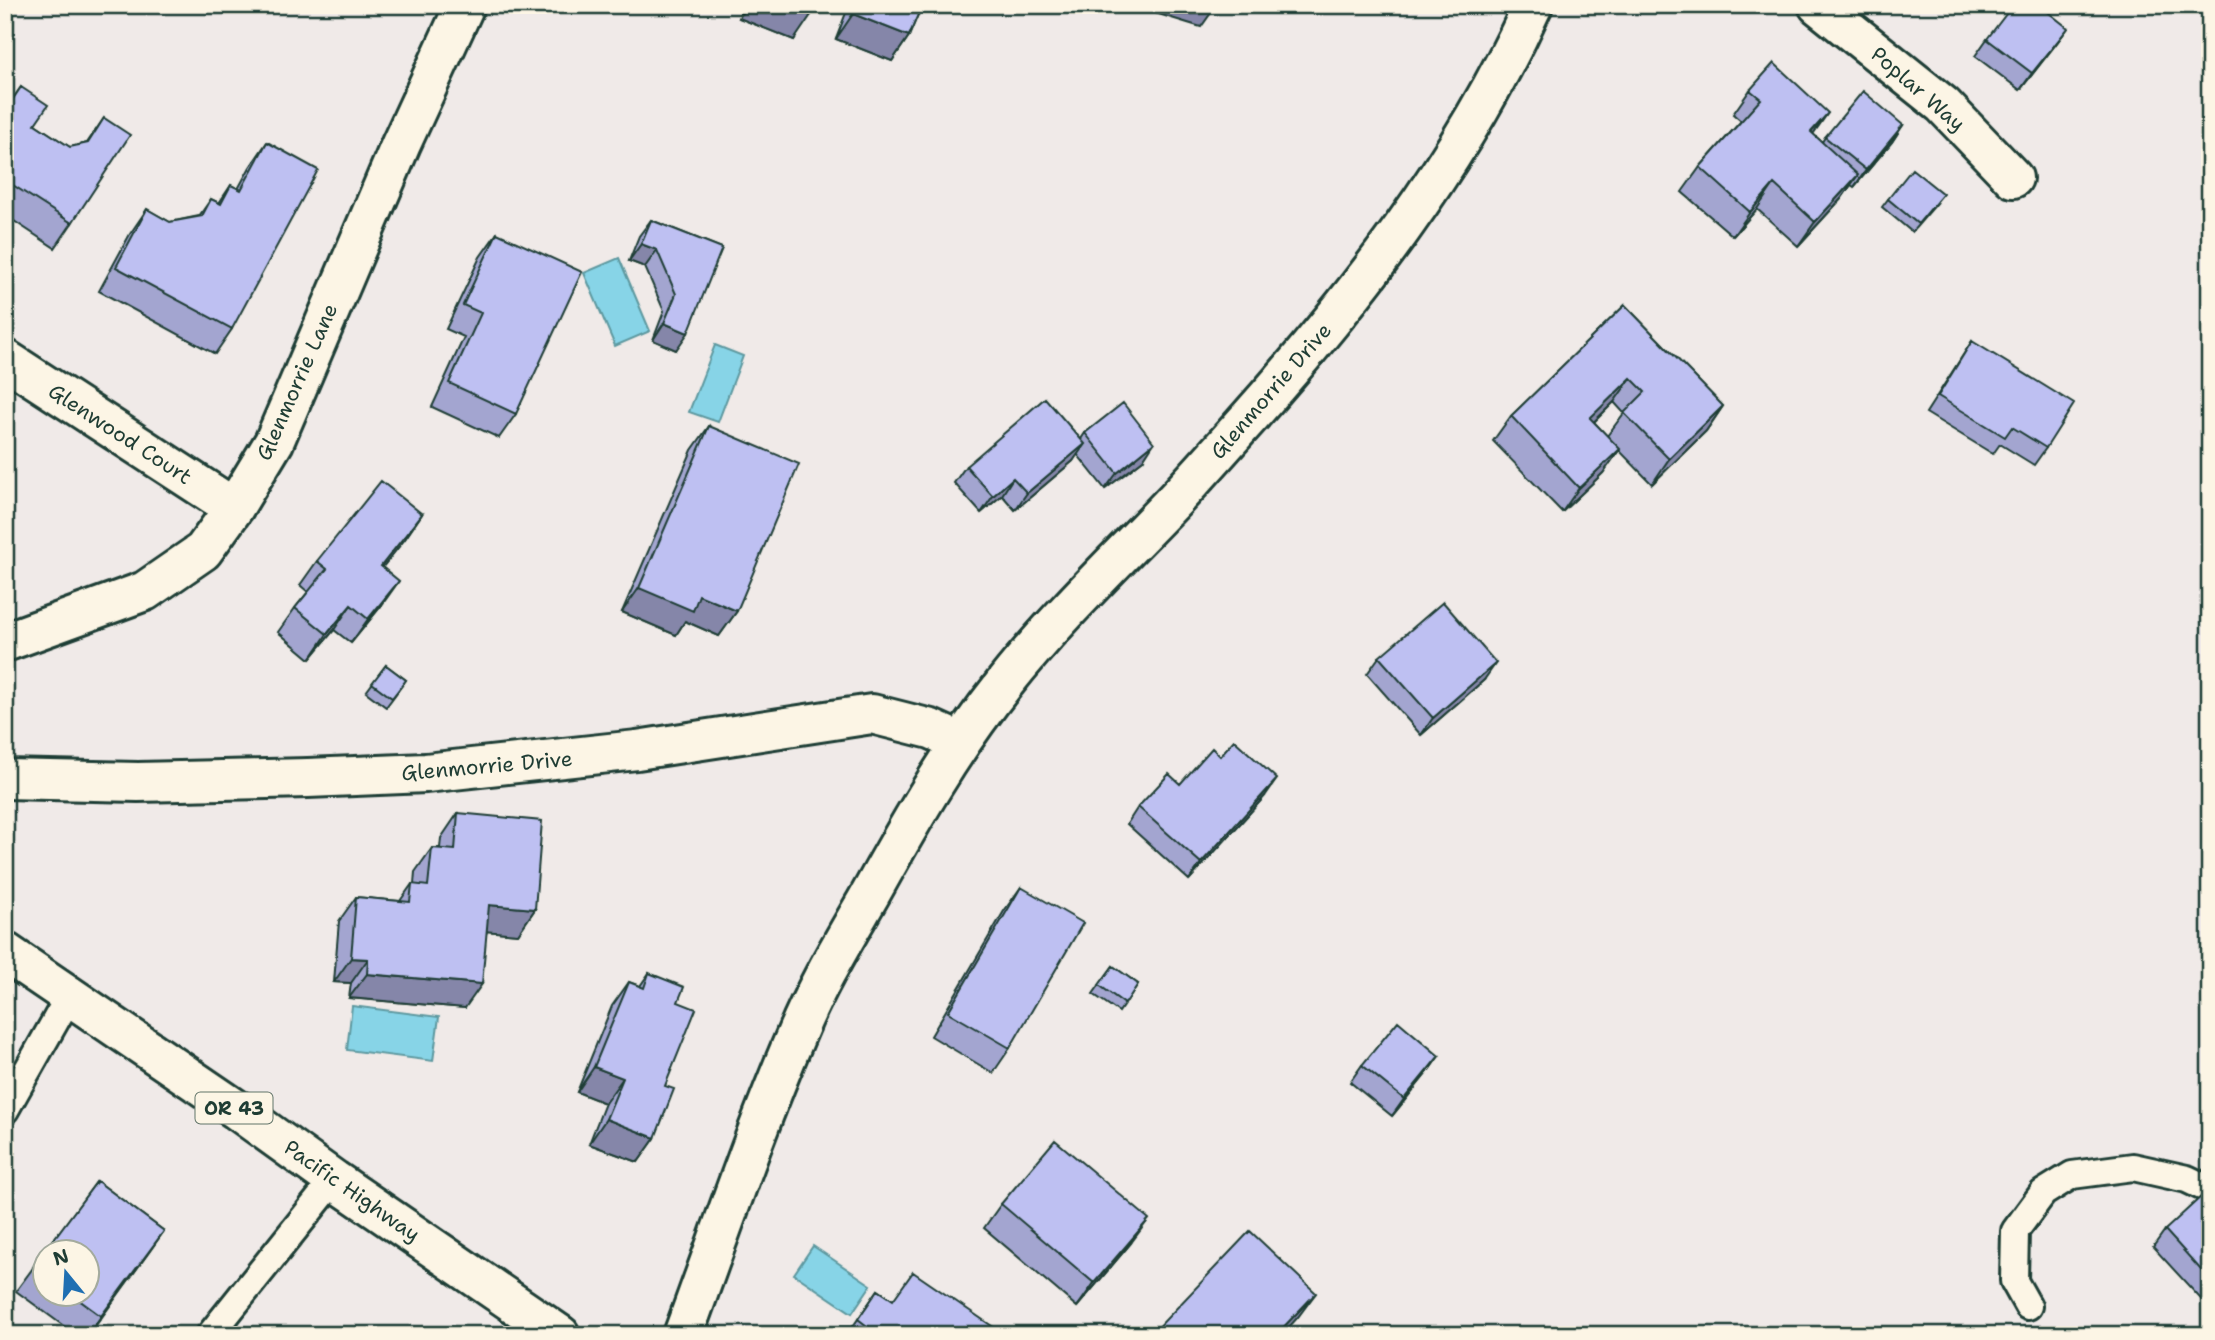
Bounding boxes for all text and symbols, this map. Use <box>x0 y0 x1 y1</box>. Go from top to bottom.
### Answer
street label: Poplar Way <box>1865 40 1971 138</box>
street label: Glenmorrie Lane <box>250 299 344 465</box>
street label: Glenmorrie Drive <box>1204 317 1338 465</box>
street label: Glenwood Court <box>43 377 197 491</box>
street label: Glenmorrie Drive <box>400 745 574 787</box>
road number: OR 43 <box>196 1092 272 1124</box>
street label: Pacific Highway <box>278 1134 426 1248</box>
north arrow <box>32 1238 102 1308</box>
text: N <box>50 1243 72 1272</box>

